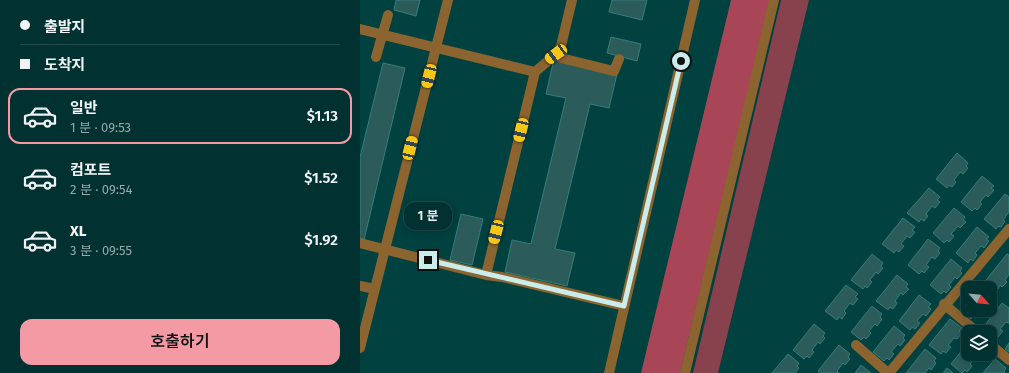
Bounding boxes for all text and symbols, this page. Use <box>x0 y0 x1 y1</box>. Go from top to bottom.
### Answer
text: 출발지 <box>44 18 85 36</box>
car <box>543 42 569 66</box>
route start <box>672 52 690 70</box>
text: 도착지 <box>44 56 85 74</box>
car <box>420 63 438 89</box>
icon: car <box>22 98 58 134</box>
text: 일반 <box>70 99 98 117</box>
text: $1.13 <box>307 107 338 125</box>
car <box>512 117 530 143</box>
text: 1 분 · 09:53 <box>70 120 131 135</box>
car <box>401 135 419 161</box>
icon: car <box>22 160 58 196</box>
text: 컴포트 <box>70 161 111 179</box>
text: $1.52 <box>304 169 338 187</box>
text: 2 분 · 09:54 <box>70 182 132 197</box>
callout: 1 분 <box>404 202 452 230</box>
text: 1 분 <box>417 208 439 223</box>
car <box>487 219 505 245</box>
icon: car <box>22 222 58 258</box>
text: XL <box>70 222 86 240</box>
text: $1.92 <box>305 231 338 249</box>
text: 3 분 · 09:55 <box>70 243 132 258</box>
route end <box>419 251 437 269</box>
north arrow <box>961 281 997 317</box>
map controls <box>961 281 997 361</box>
button: 호출하기 <box>20 319 340 365</box>
button: layers <box>961 325 997 361</box>

